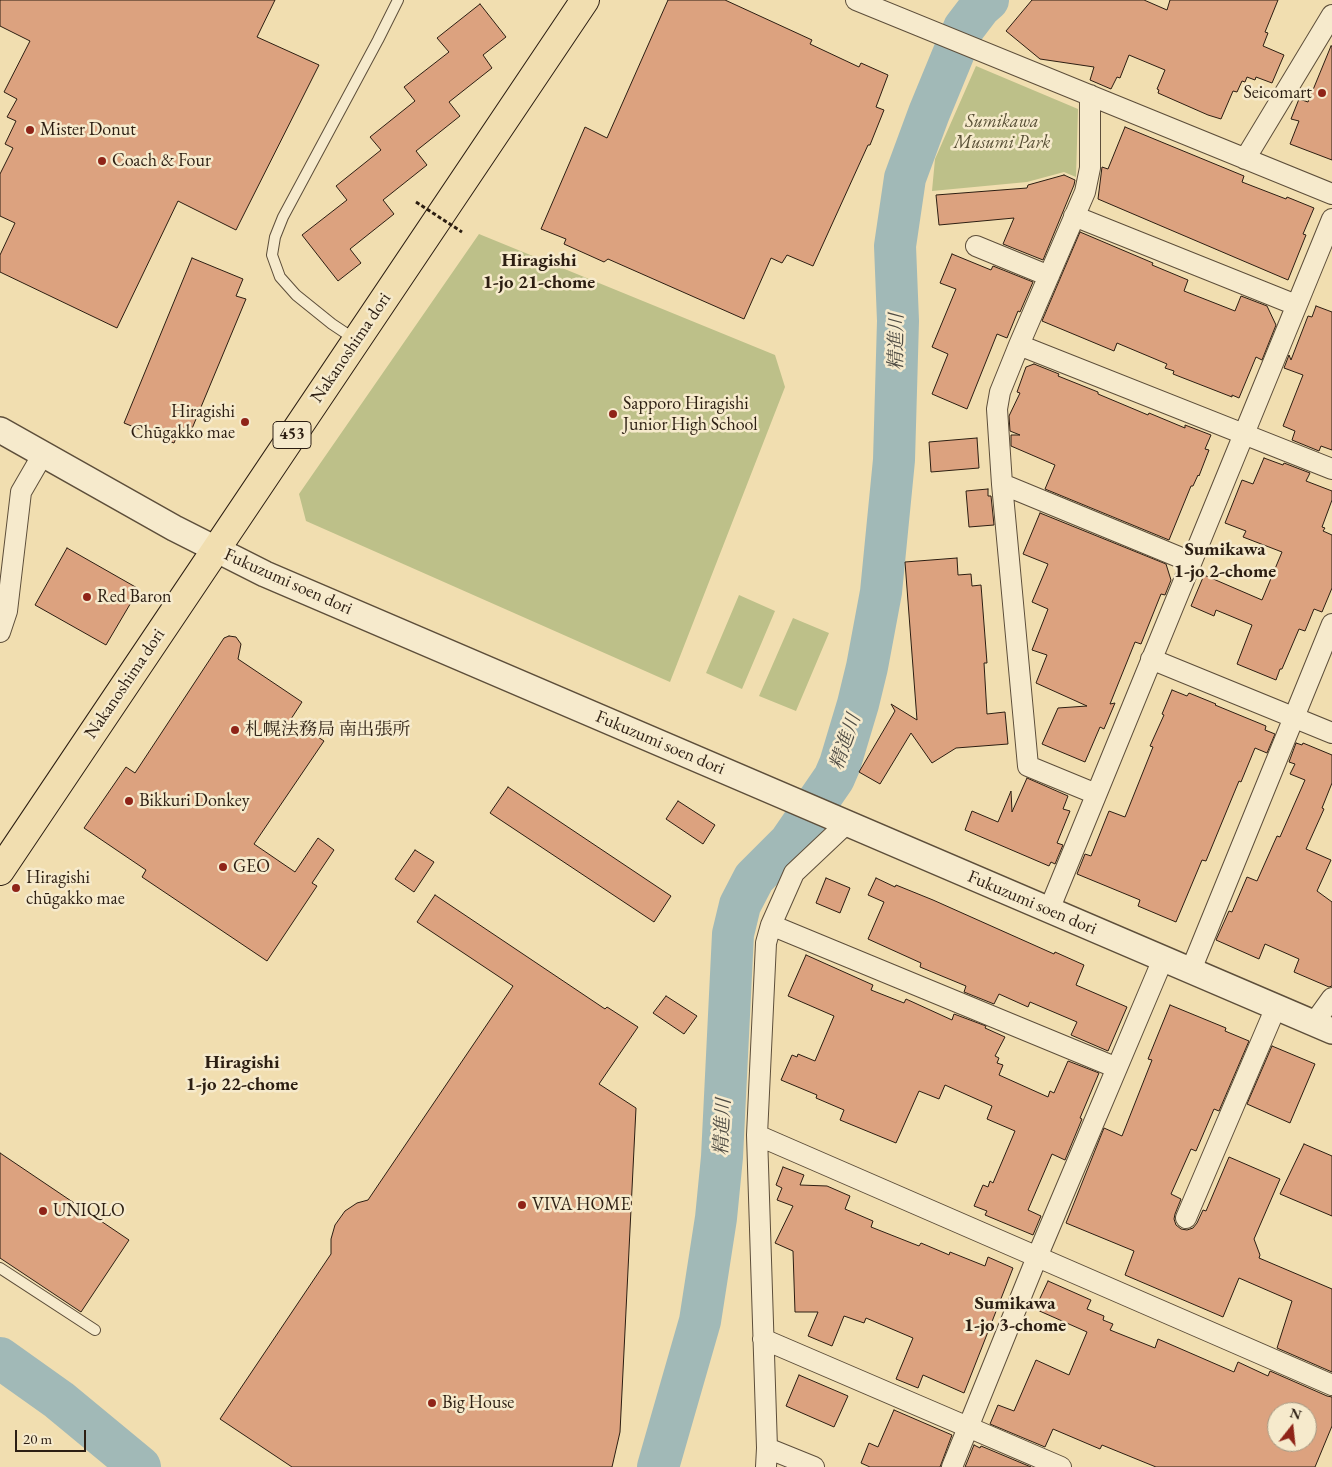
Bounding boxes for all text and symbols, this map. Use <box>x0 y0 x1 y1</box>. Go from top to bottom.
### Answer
place label: Seicomart <box>1243 82 1312 104</box>
marker: Seicomart <box>1316 87 1328 99</box>
park label: Sumikawa Musumi Park <box>954 111 1050 154</box>
place label: Mister Donut <box>40 119 136 141</box>
marker: Mister Donut <box>24 124 36 136</box>
place label: Coach & Four <box>112 150 211 172</box>
marker: Coach & Four <box>96 155 108 167</box>
district label: Hiragishi 1-jo 21-chome <box>483 250 595 294</box>
street label: Nakanoshima dori <box>306 289 396 407</box>
water label: 精進川 <box>885 313 909 371</box>
place label: Sapporo Hiragishi Junior High School <box>623 393 758 436</box>
place label: Hiragishi Chūgakko mae <box>131 401 235 444</box>
marker: Sapporo Hiragishi Junior High School <box>607 408 619 420</box>
marker: Hiragishi Chūgakko mae <box>239 416 251 428</box>
road number: 453 <box>273 422 311 448</box>
district label: Sumikawa 1-jo 2-chome <box>1174 539 1276 583</box>
street label: Fukuzumi soen dori <box>220 544 356 620</box>
place label: Red Baron <box>97 586 172 608</box>
marker: Red Baron <box>81 591 93 603</box>
street label: Nakanoshima dori <box>80 625 170 743</box>
street label: Fukuzumi soen dori <box>592 706 728 780</box>
water label: 精進川 <box>826 711 866 773</box>
place label: 札幌法務局 南出張所 <box>245 719 411 741</box>
marker: 札幌法務局 南出張所 <box>229 724 241 736</box>
place label: Bikkuri Donkey <box>139 790 250 812</box>
marker: Bikkuri Donkey <box>123 795 135 807</box>
place label: GEO <box>233 856 270 878</box>
marker: GEO <box>217 861 229 873</box>
street label: Fukuzumi soen dori <box>964 866 1100 940</box>
place label: Hiragishi chūgakko mae <box>26 867 125 910</box>
marker: Hiragishi chūgakko mae <box>10 882 22 894</box>
district label: Hiragishi 1-jo 22-chome <box>186 1052 298 1096</box>
water label: 精進川 <box>710 1098 736 1156</box>
place label: VIVA HOME <box>532 1194 631 1216</box>
marker: VIVA HOME <box>516 1199 528 1211</box>
place label: UNIQLO <box>53 1200 125 1222</box>
marker: UNIQLO <box>37 1205 49 1217</box>
district label: Sumikawa 1-jo 3-chome <box>964 1293 1066 1337</box>
place label: Big House <box>442 1392 514 1414</box>
marker: Big House <box>426 1397 438 1409</box>
north arrow <box>1267 1402 1317 1452</box>
text: N <box>1288 1403 1304 1424</box>
scale bar <box>18 1420 89 1452</box>
text: 20 m <box>23 1429 52 1448</box>

